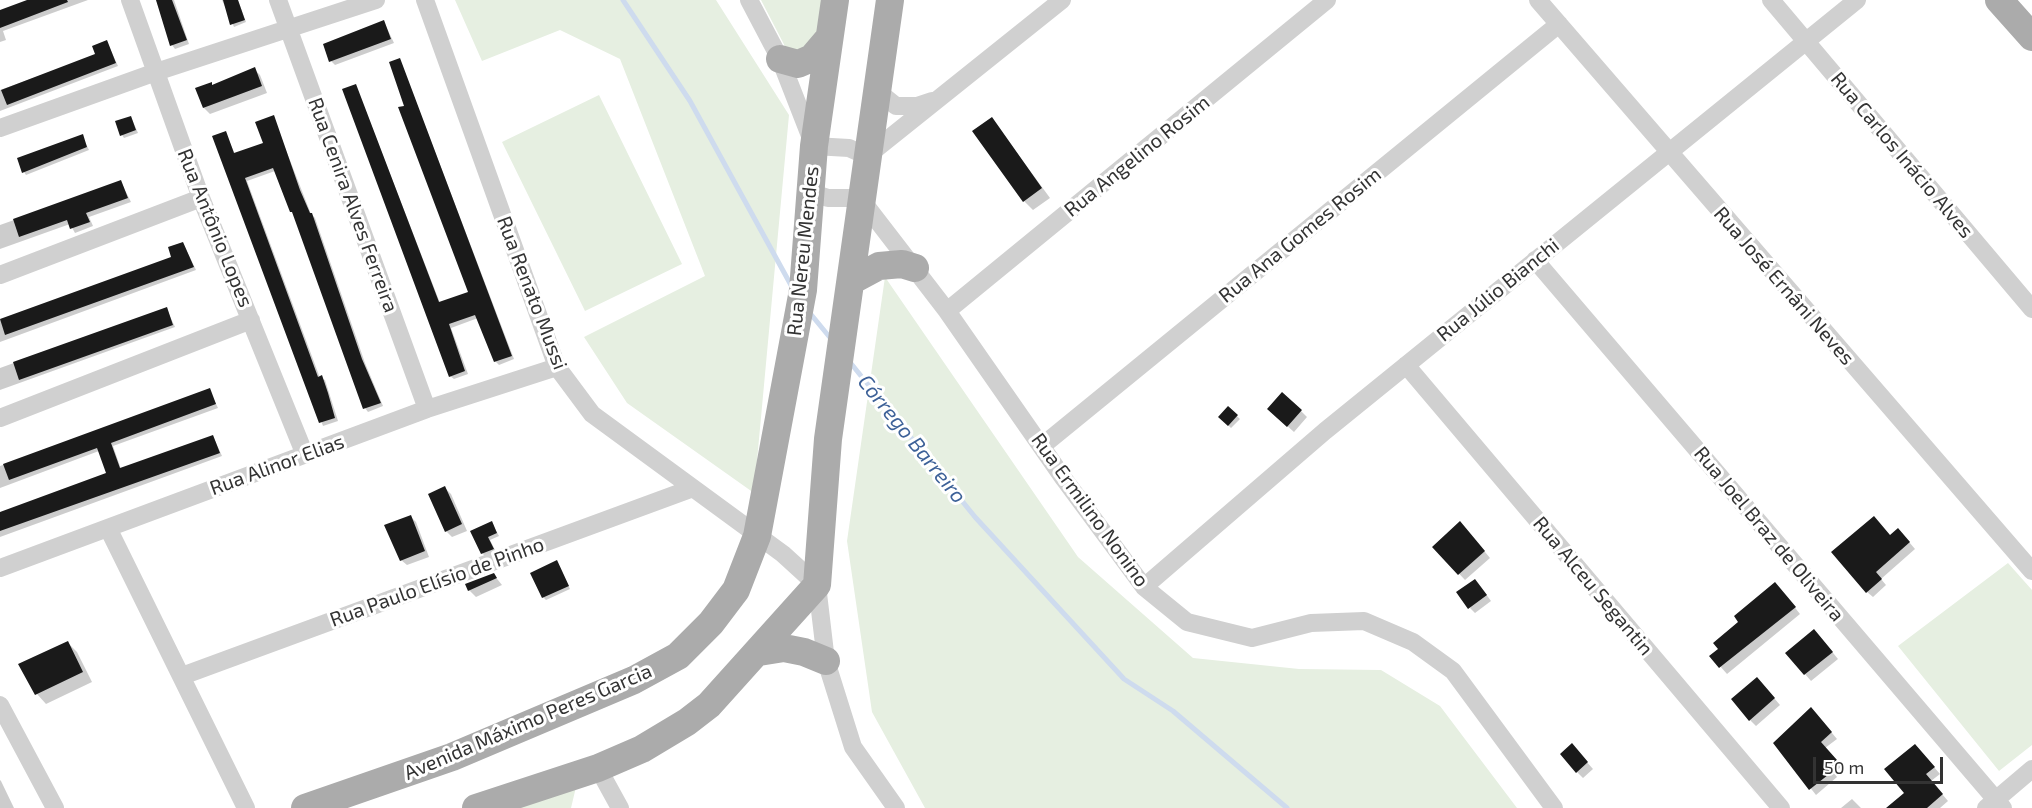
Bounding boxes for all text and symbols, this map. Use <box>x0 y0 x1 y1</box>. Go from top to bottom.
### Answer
street label: Rua Carlos Inácio Alves <box>1826 67 1978 243</box>
street label: Rua Angelino Rosim <box>1060 90 1214 222</box>
street label: Rua Cenira Alves Ferreira <box>303 94 403 316</box>
street label: Rua Antônio Lopes <box>172 145 258 311</box>
street label: Rua Ana Gomes Rosim <box>1214 162 1386 308</box>
street label: Rua Nereu Mendes <box>782 165 824 337</box>
street label: Rua José Ernâni Neves <box>1709 202 1859 370</box>
street label: Rua Renato Mussi <box>492 213 572 373</box>
street label: Rua Júlio Bianchi <box>1432 233 1564 347</box>
water label: Córrego Barreiro <box>852 370 972 508</box>
street label: Rua Ermilino Nonino <box>1026 428 1154 592</box>
street label: Rua Alinor Elias <box>207 430 347 500</box>
street label: Rua Joel Braz de Oliveira <box>1689 442 1849 626</box>
street label: Rua Alceu Segantin <box>1528 512 1658 660</box>
street label: Rua Paulo Elísio de Pinho <box>327 532 547 632</box>
street label: Avenida Máximo Peres Garcia <box>401 659 655 785</box>
scale bar <box>1816 745 1946 783</box>
text: 50 m <box>1824 756 1864 778</box>

